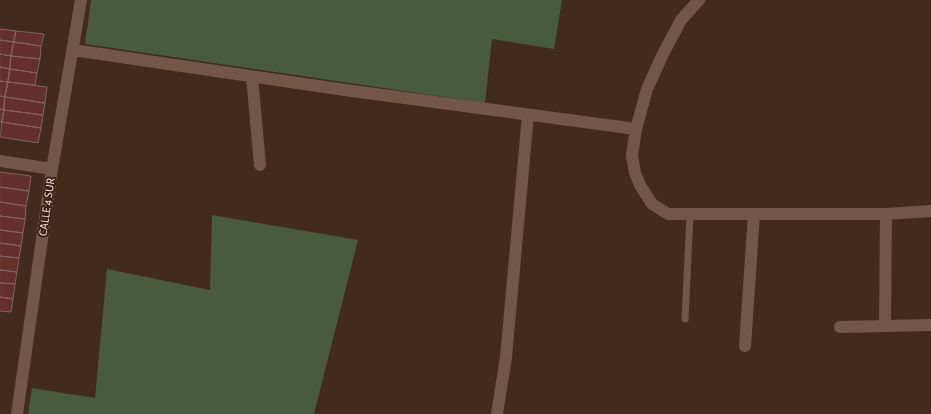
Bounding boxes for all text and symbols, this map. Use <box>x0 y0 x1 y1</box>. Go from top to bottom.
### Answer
street label: CALLE 4 SUR <box>36 177 58 237</box>

